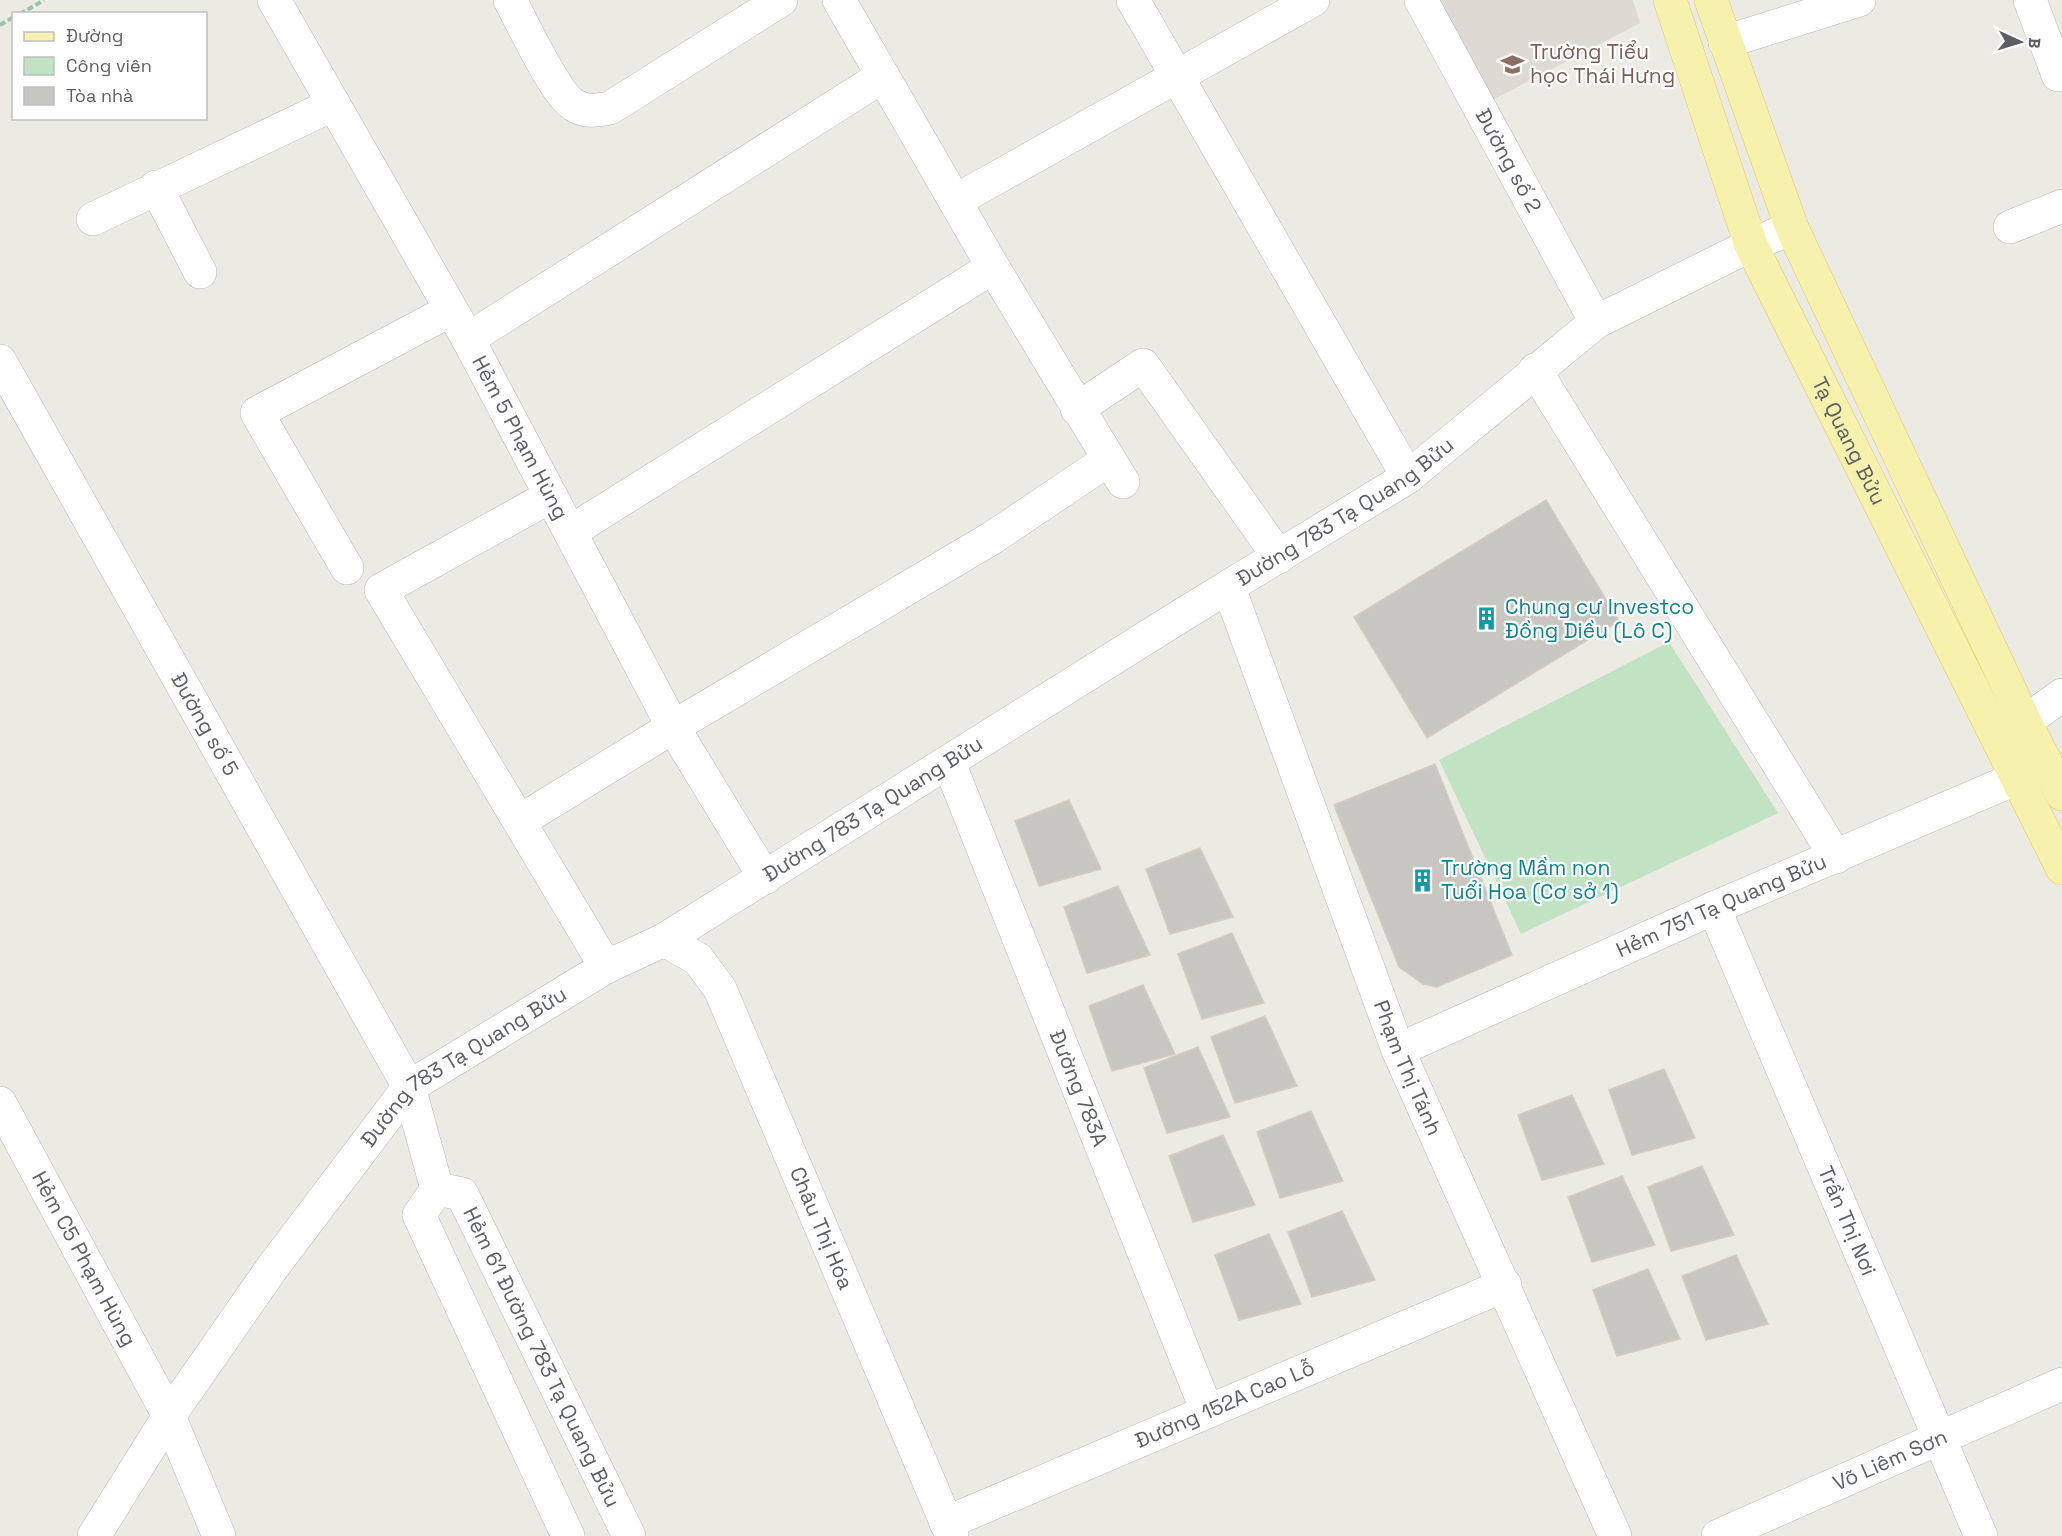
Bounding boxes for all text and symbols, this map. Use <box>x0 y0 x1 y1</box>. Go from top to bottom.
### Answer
legend <box>12 12 207 120</box>
north arrow <box>1990 12 2050 72</box>
text: Đường <box>66 24 123 47</box>
text: B <box>2024 37 2045 49</box>
place label: Trường Tiểu học Thái Hưng <box>1530 38 1675 89</box>
school or university icon: Trường Tiểu học Thái Hưng <box>1499 51 1525 77</box>
text: Công viên <box>66 54 152 77</box>
text: Tòa nhà <box>66 84 133 107</box>
street label: Đường số 2 <box>1470 104 1548 217</box>
street label: Hẻm 5 Phạm Hùng <box>466 351 575 524</box>
street label: Tạ Quang Bửu <box>1806 372 1892 509</box>
street label: Đường 783 Tạ Quang Bửu <box>1231 431 1459 592</box>
place label: Chung cư Investco Đồng Diều (Lô C) <box>1505 593 1694 644</box>
building icon: Chung cư Investco Đồng Diều (Lô C) <box>1474 606 1500 632</box>
street label: Đường số 5 <box>165 668 245 781</box>
street label: Đường 783 Tạ Quang Bửu <box>758 730 987 888</box>
street label: Hẻm 751 Tạ Quang Bửu <box>1612 847 1830 963</box>
place label: Trường Mầm non Tuổi Hoa (Cơ sở 1) <box>1441 854 1619 905</box>
building icon: Trường Mầm non Tuổi Hoa (Cơ sở 1) <box>1410 867 1436 893</box>
street label: Đường 783 Tạ Quang Bửu <box>354 980 571 1152</box>
street label: Phạm Thị Tánh <box>1368 996 1448 1139</box>
street label: Đường 783A <box>1044 1026 1114 1150</box>
street label: Trần Thị Nơi <box>1812 1162 1883 1280</box>
street label: Châu Thị Hóa <box>784 1163 860 1293</box>
street label: Hẻm C5 Phạm Hùng <box>26 1166 143 1351</box>
street label: Hẻm 61 Đường 783 Tạ Quang Bửu <box>457 1202 627 1511</box>
street label: Đường 152A Cao Lỗ <box>1131 1354 1318 1454</box>
street label: Võ Liêm Sơn <box>1828 1423 1951 1497</box>

